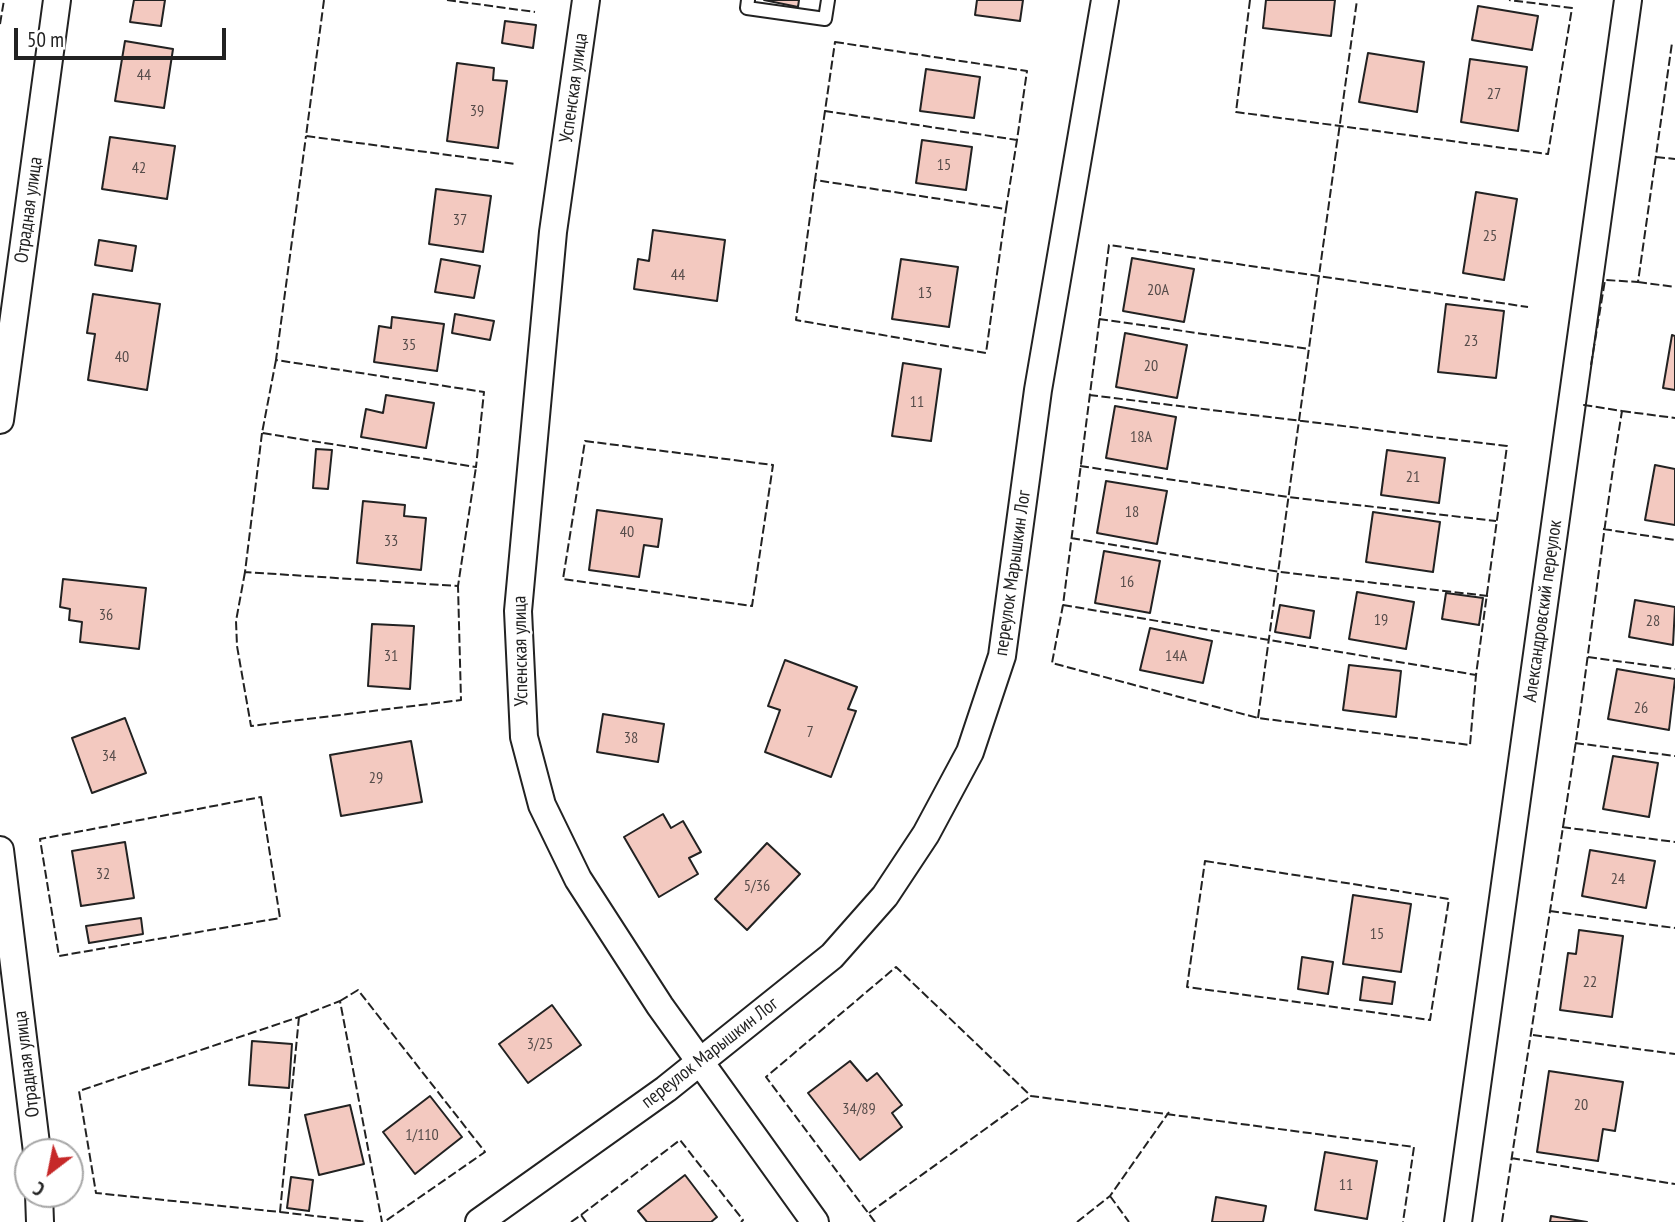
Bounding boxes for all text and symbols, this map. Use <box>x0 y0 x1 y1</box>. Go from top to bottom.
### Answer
scale bar <box>18 14 229 58</box>
text: 50 m <box>27 26 64 53</box>
street label: Успенская улица <box>555 32 593 144</box>
house number: 44 <box>137 65 151 85</box>
house number: 27 <box>1487 84 1501 104</box>
house number: 39 <box>470 101 484 121</box>
street label: Отрадная улица <box>10 155 48 265</box>
house number: 15 <box>937 155 951 175</box>
house number: 42 <box>132 158 146 178</box>
house number: 37 <box>453 210 467 230</box>
house number: 25 <box>1483 226 1497 246</box>
house number: 44 <box>671 265 685 285</box>
house number: 20А <box>1147 280 1169 300</box>
house number: 13 <box>918 283 932 303</box>
house number: 23 <box>1464 331 1478 351</box>
house number: 35 <box>402 335 416 355</box>
house number: 40 <box>115 347 129 367</box>
house number: 20 <box>1144 356 1158 376</box>
house number: 11 <box>910 392 924 412</box>
house number: 18А <box>1130 427 1152 447</box>
house number: 21 <box>1406 467 1420 487</box>
street label: переулок Марышкин Лог <box>990 489 1036 657</box>
house number: 18 <box>1125 502 1139 522</box>
street label: Александровский переулок <box>1519 519 1567 703</box>
house number: 40 <box>620 522 634 542</box>
house number: 33 <box>384 531 398 551</box>
house number: 16 <box>1120 572 1134 592</box>
street label: Успенская улица <box>509 596 533 706</box>
house number: 36 <box>99 605 113 625</box>
house number: 19 <box>1374 610 1388 630</box>
house number: 28 <box>1646 611 1660 631</box>
house number: 31 <box>384 646 398 666</box>
house number: 14А <box>1165 646 1187 666</box>
house number: 26 <box>1634 698 1648 718</box>
house number: 7 <box>806 722 814 742</box>
house number: 38 <box>624 728 638 748</box>
house number: 34 <box>102 746 116 766</box>
house number: 29 <box>369 768 383 788</box>
house number: 32 <box>96 864 110 884</box>
house number: 24 <box>1611 869 1625 889</box>
house number: 5/36 <box>744 876 770 896</box>
house number: 15 <box>1370 924 1384 944</box>
house number: 22 <box>1583 972 1597 992</box>
street label: переулок Марышкин Лог <box>637 993 783 1113</box>
street label: Отрадная улица <box>9 1010 45 1118</box>
house number: 3/25 <box>527 1034 553 1054</box>
house number: 20 <box>1574 1095 1588 1115</box>
house number: 34/89 <box>842 1099 876 1119</box>
house number: 1/110 <box>405 1125 439 1145</box>
north arrow <box>14 1138 84 1208</box>
house number: 11 <box>1339 1175 1353 1195</box>
text: С <box>29 1177 49 1202</box>

